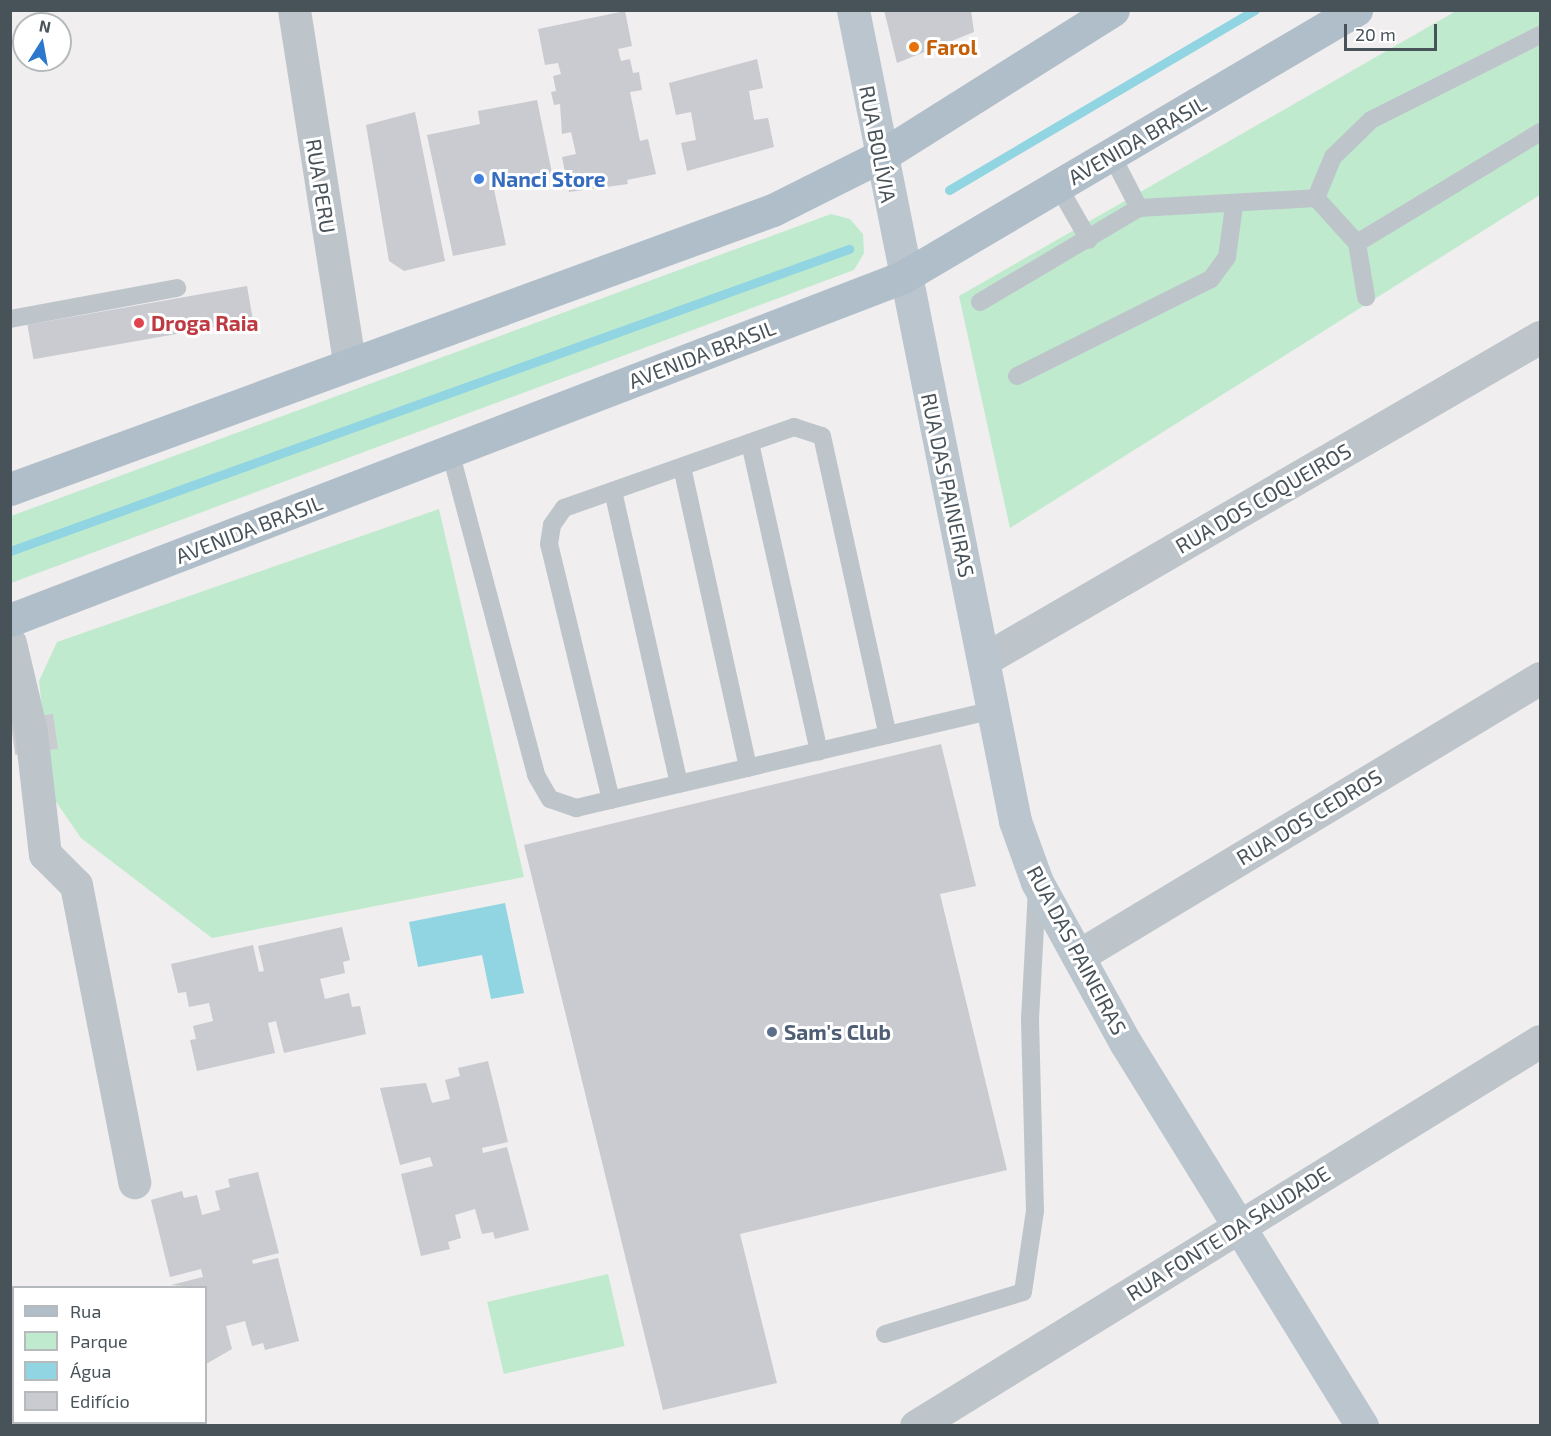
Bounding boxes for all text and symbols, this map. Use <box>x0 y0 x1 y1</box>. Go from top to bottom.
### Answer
north arrow <box>12 12 72 72</box>
scale bar <box>1347 12 1440 50</box>
text: N <box>38 15 53 36</box>
text: 20 m <box>1355 23 1396 45</box>
place label: Farol <box>926 34 977 60</box>
marker: Farol <box>907 40 921 54</box>
street label: RUA BOLÍVIA <box>854 83 902 205</box>
street label: AVENIDA BRASIL <box>1063 90 1211 190</box>
street label: RUA PERU <box>301 137 341 235</box>
place label: Nanci Store <box>491 166 606 192</box>
marker: Nanci Store <box>472 172 486 186</box>
place label: Droga Raia <box>151 310 258 336</box>
street label: AVENIDA BRASIL <box>625 314 779 394</box>
marker: Droga Raia <box>132 316 146 330</box>
street label: RUA DAS PAINEIRAS <box>916 390 980 580</box>
street label: RUA DOS COQUEIROS <box>1171 437 1355 559</box>
street label: AVENIDA BRASIL <box>172 489 326 569</box>
street label: RUA DOS CEDROS <box>1232 764 1386 870</box>
street label: RUA DAS PAINEIRAS <box>1022 861 1132 1039</box>
place label: Sam's Club <box>784 1019 891 1045</box>
marker: Sam's Club <box>765 1025 779 1039</box>
street label: RUA FONTE DA SAUDADE <box>1121 1160 1335 1306</box>
legend <box>12 1286 207 1424</box>
text: Rua <box>70 1300 101 1322</box>
text: Parque <box>70 1330 128 1352</box>
text: Água <box>70 1360 111 1382</box>
text: Edifício <box>70 1390 130 1412</box>

